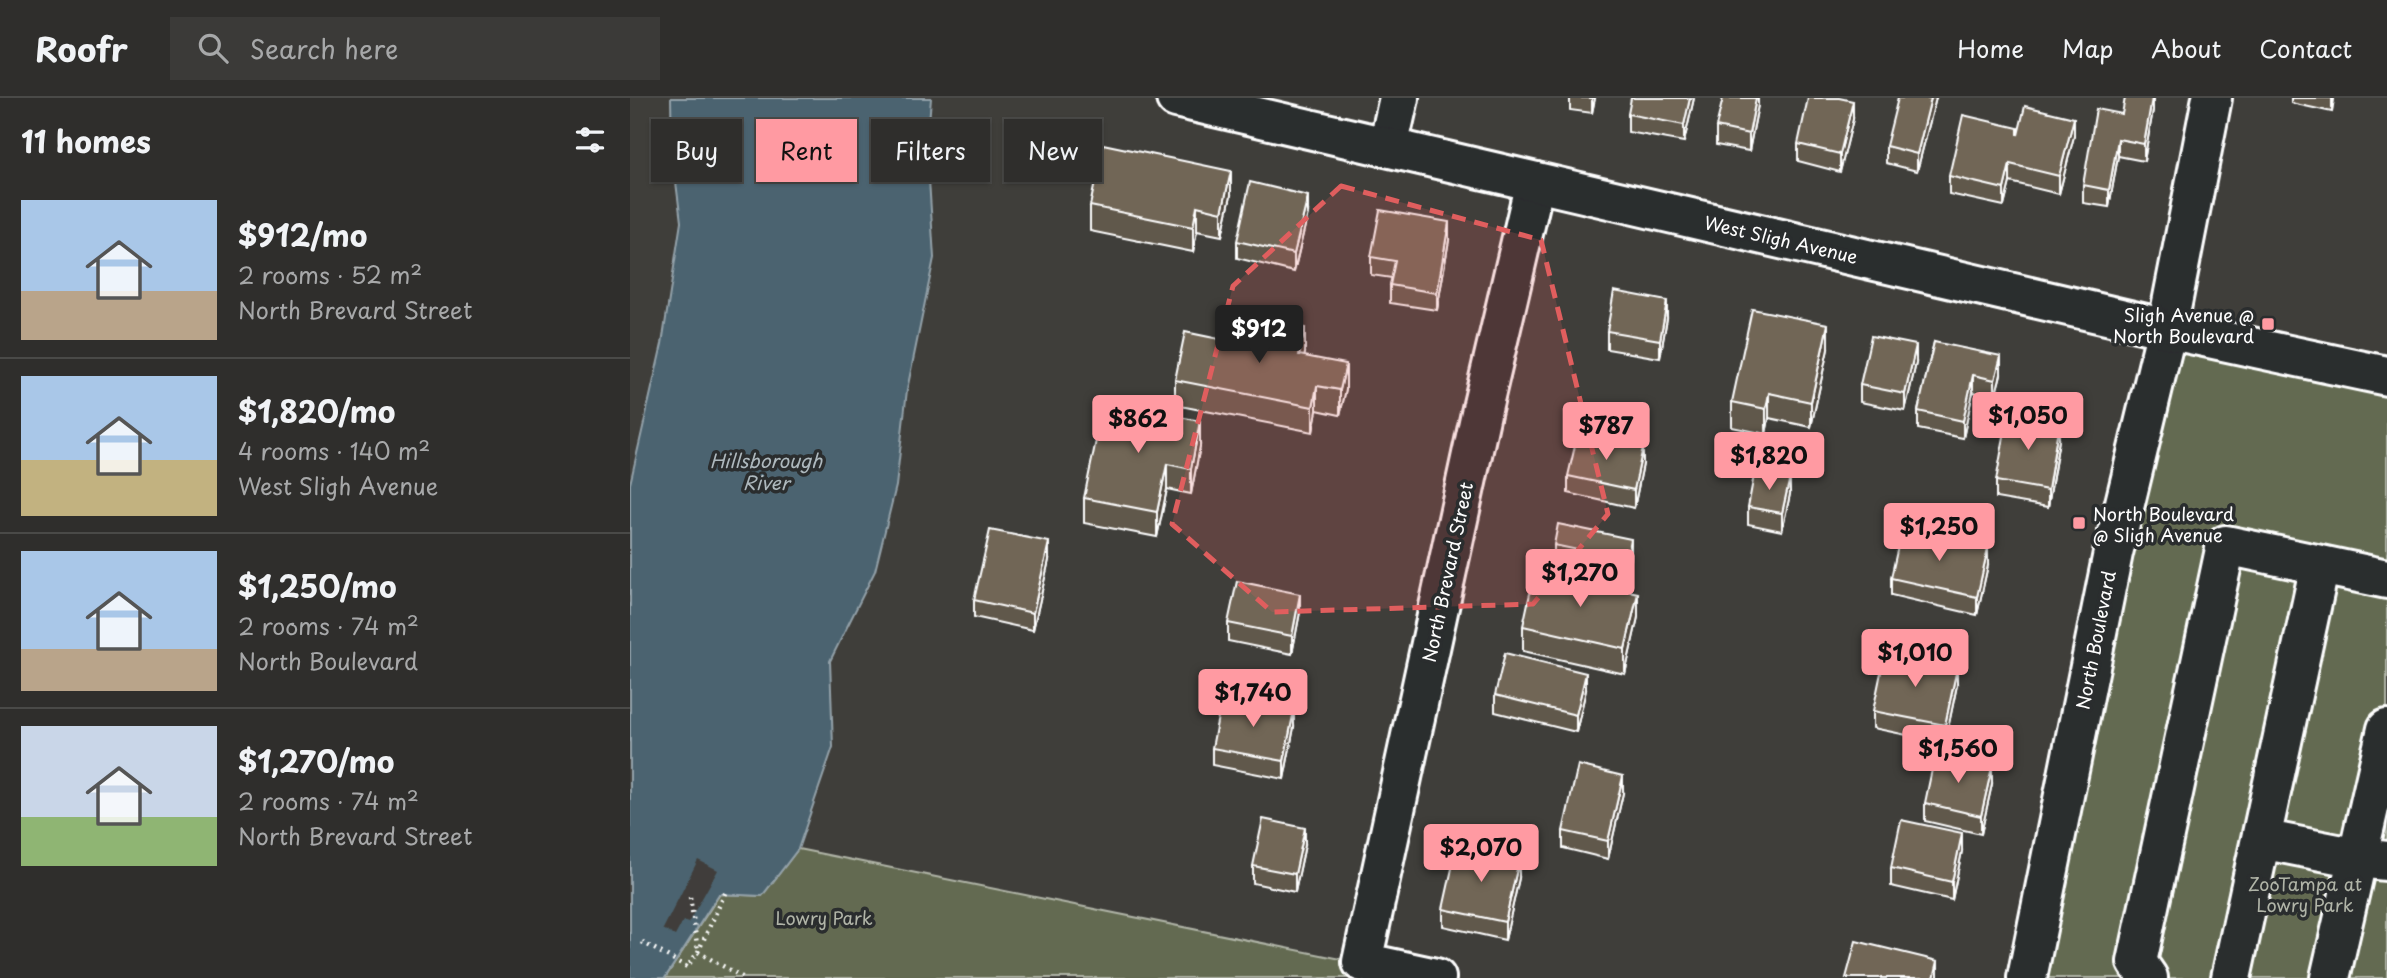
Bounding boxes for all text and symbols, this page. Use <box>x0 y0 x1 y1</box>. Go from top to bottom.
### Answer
search box <box>170 17 660 80</box>
text: Roofr <box>35 23 128 73</box>
icon: search <box>194 29 232 67</box>
text: Search here <box>250 29 398 68</box>
text: Home <box>1957 30 2024 66</box>
text: Map <box>2062 30 2113 66</box>
text: About <box>2151 30 2221 66</box>
text: Contact <box>2259 30 2352 66</box>
text: 11 homes <box>21 118 151 163</box>
chip: Buy <box>651 119 742 182</box>
chip: Rent <box>756 119 857 182</box>
chip: Filters <box>871 119 990 182</box>
chip: New <box>1004 119 1102 182</box>
icon: filters <box>571 121 609 159</box>
street label: West Sligh Avenue <box>1702 208 1861 270</box>
text: $912/mo <box>238 212 367 257</box>
icon: home <box>77 228 161 312</box>
text: 2 rooms · 52 m² <box>238 257 422 292</box>
text: North Brevard Street <box>238 292 472 327</box>
place label: Sligh Avenue @ North Boulevard <box>2113 301 2254 349</box>
pin: $912 <box>1218 306 1300 365</box>
text: $912 <box>1231 310 1287 345</box>
marker: Sligh Avenue @ North Boulevard <box>2260 316 2276 332</box>
text: $1,820/mo <box>238 388 395 433</box>
pin: $1,050 <box>1971 392 2085 452</box>
pin: $862 <box>1097 396 1179 455</box>
text: $1,050 <box>1988 397 2068 432</box>
text: $862 <box>1108 400 1168 435</box>
pin: $787 <box>1565 402 1647 462</box>
icon: home <box>77 404 161 488</box>
text: $787 <box>1579 407 1633 442</box>
pin: $1,820 <box>1712 432 1826 492</box>
text: 4 rooms · 140 m² <box>238 433 430 468</box>
text: $1,820 <box>1730 437 1808 472</box>
water label: Hillsborough River <box>710 446 823 496</box>
text: West Sligh Avenue <box>238 468 438 503</box>
street label: North Brevard Street <box>1415 480 1479 664</box>
place label: North Boulevard @ Sligh Avenue <box>2093 500 2234 548</box>
pin: $1,250 <box>1882 504 1996 563</box>
text: $1,250 <box>1900 508 1978 543</box>
marker: North Boulevard @ Sligh Avenue <box>2071 515 2087 531</box>
pin: $1,270 <box>1523 550 1637 609</box>
text: $1,270 <box>1542 554 1618 589</box>
text: $1,250/mo <box>238 563 397 608</box>
street label: North Boulevard <box>2068 568 2122 712</box>
icon: home <box>77 579 161 663</box>
text: 2 rooms · 74 m² <box>238 608 419 643</box>
pin: $1,010 <box>1858 630 1972 689</box>
text: $1,010 <box>1877 634 1953 669</box>
text: North Boulevard <box>238 643 418 678</box>
pin: $1,740 <box>1196 670 1310 729</box>
text: $1,740 <box>1214 674 1292 709</box>
pin: $1,560 <box>1901 726 2015 785</box>
text: $1,560 <box>1918 730 1998 765</box>
text: $1,270/mo <box>238 738 394 783</box>
icon: home <box>77 754 161 838</box>
text: 2 rooms · 74 m² <box>238 783 419 818</box>
text: North Brevard Street <box>238 818 472 853</box>
pin: $2,070 <box>1424 824 1538 884</box>
text: $2,070 <box>1440 829 1522 864</box>
park label: ZooTampa at Lowry Park <box>2248 870 2362 918</box>
park label: Lowry Park <box>775 904 873 931</box>

